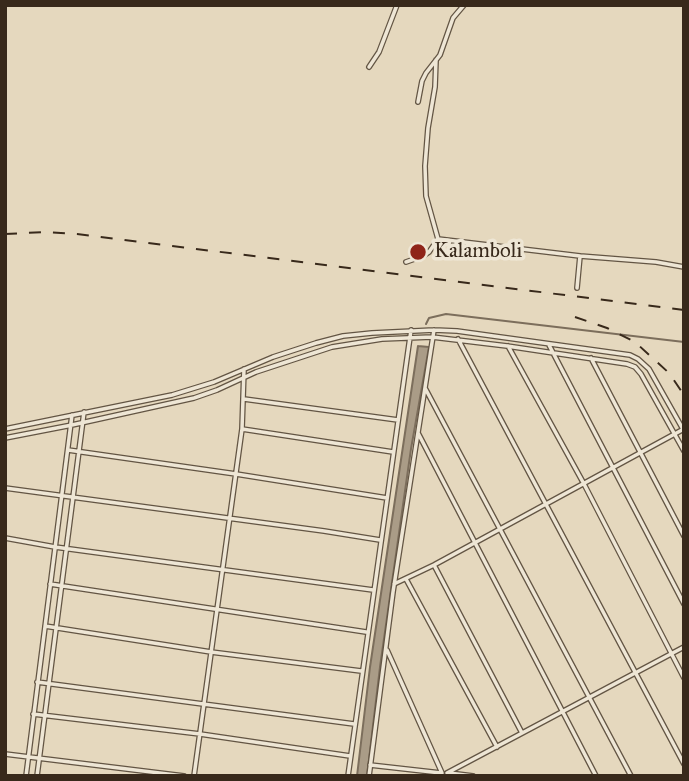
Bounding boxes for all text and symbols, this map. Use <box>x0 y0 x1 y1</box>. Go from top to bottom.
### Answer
place label: Kalamboli <box>434 239 522 265</box>
marker: Kalamboli <box>408 242 428 262</box>

